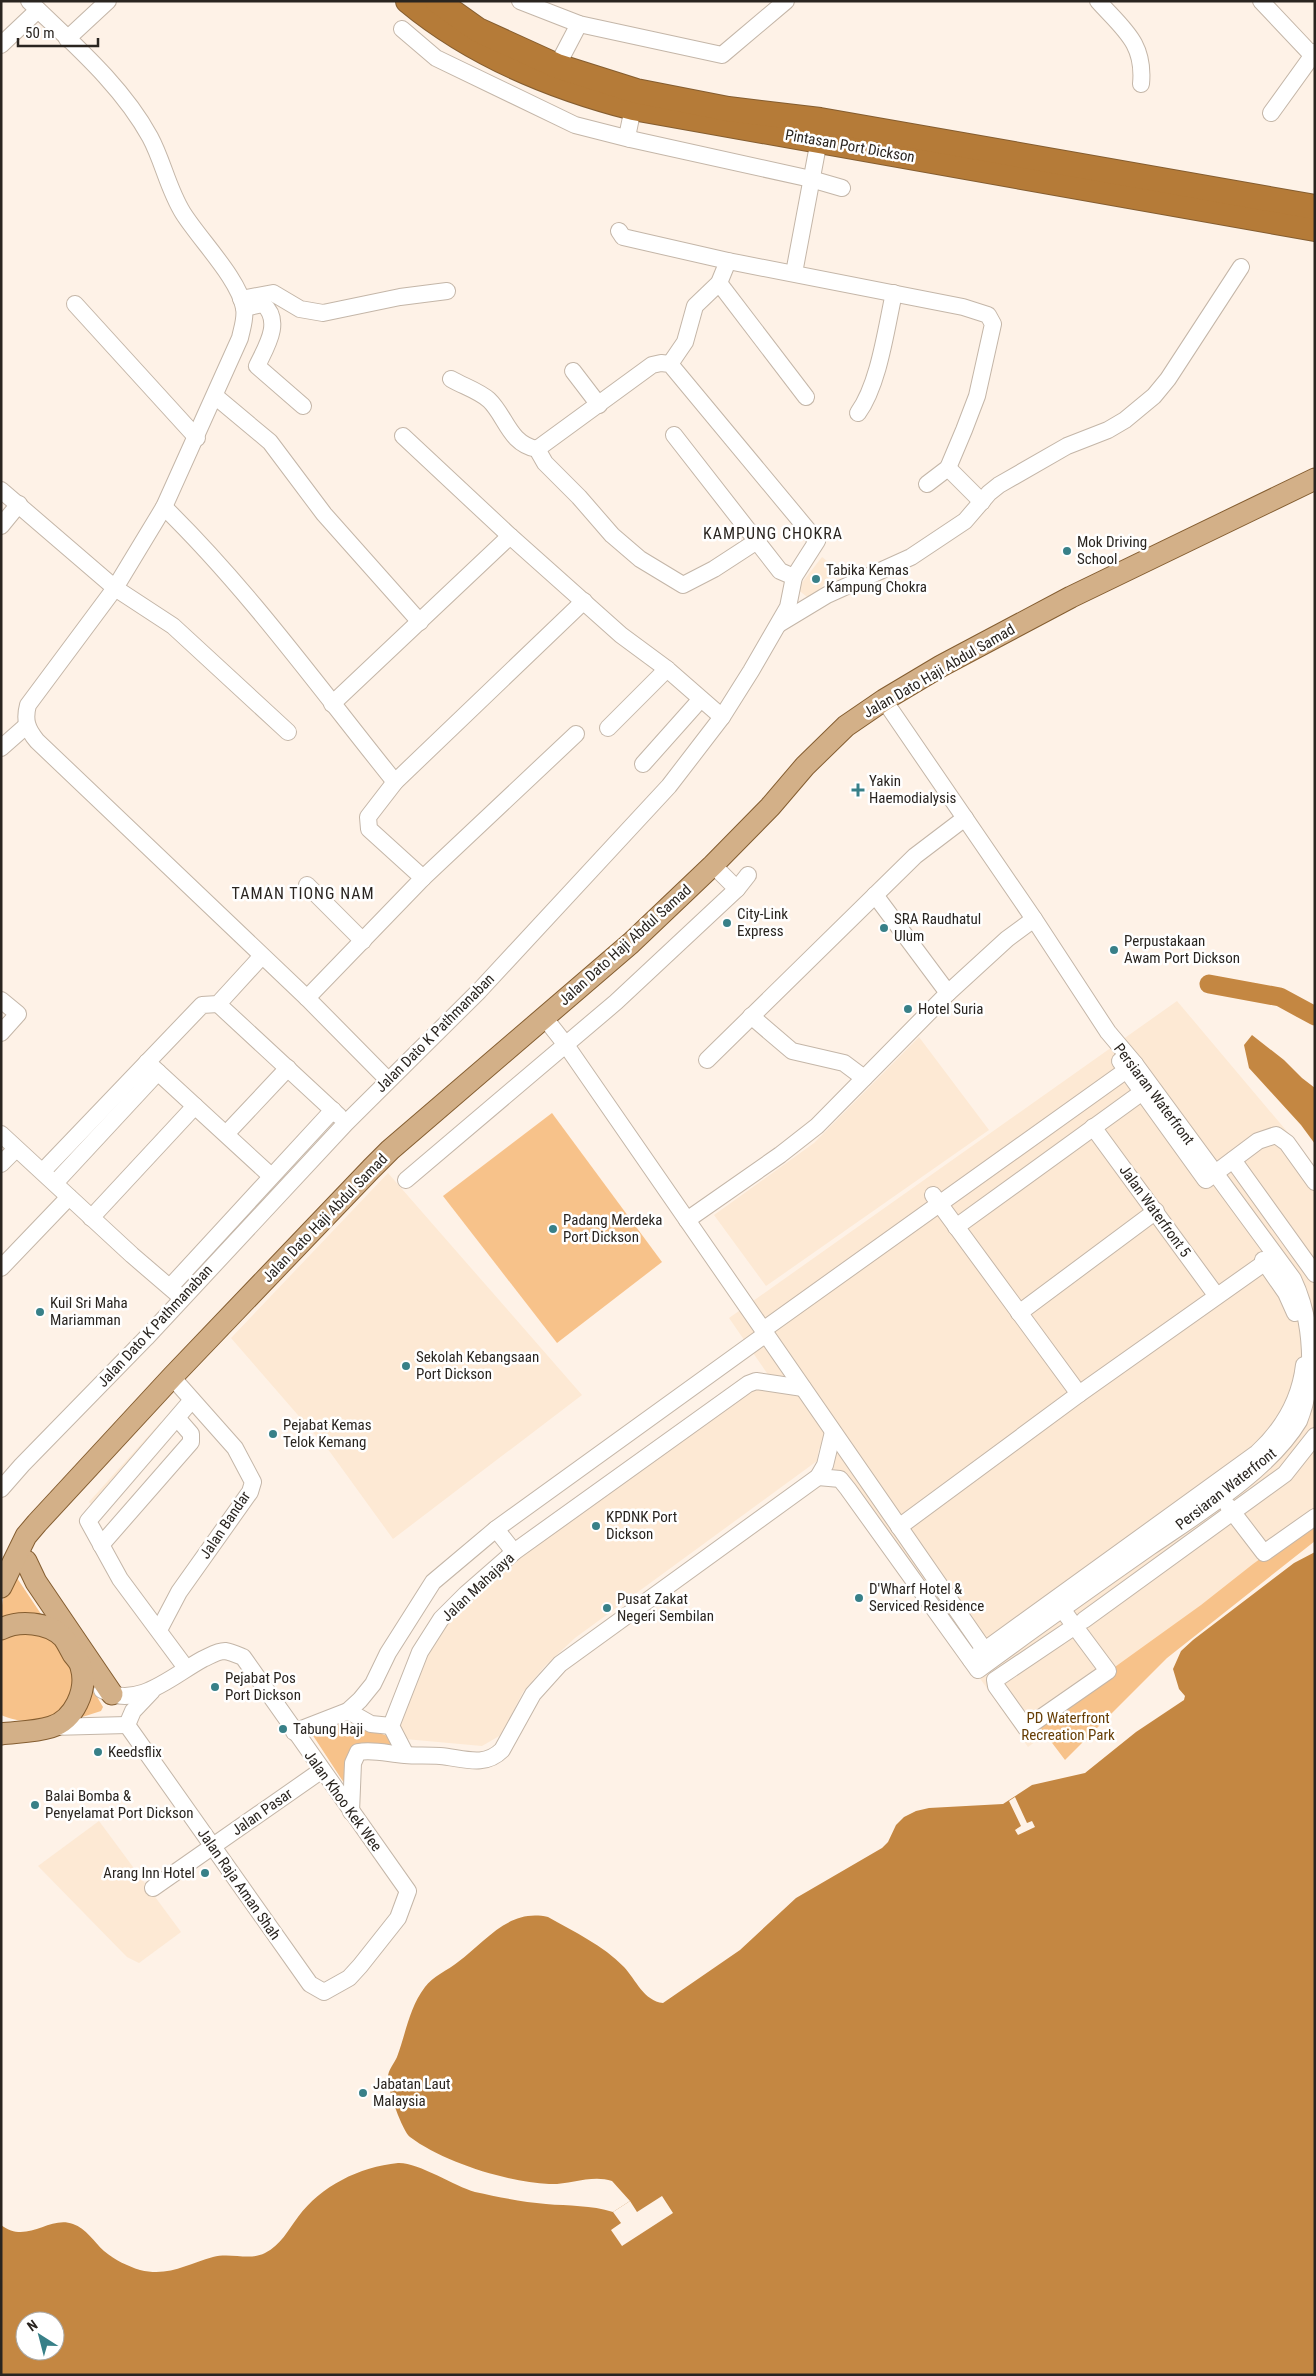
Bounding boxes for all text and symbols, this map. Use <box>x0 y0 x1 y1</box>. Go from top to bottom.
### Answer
scale bar <box>18 15 98 47</box>
text: 50 m <box>25 24 55 42</box>
street label: Pintasan Port Dickson <box>784 126 916 166</box>
district label: KAMPUNG CHOKRA <box>703 524 843 543</box>
place label: Mok Driving School <box>1077 533 1147 568</box>
marker: Mok Driving School <box>1061 545 1073 557</box>
place label: Tabika Kemas Kampung Chokra <box>826 561 927 596</box>
marker: Tabika Kemas Kampung Chokra <box>810 573 822 585</box>
street label: Jalan Dato Haji Abdul Samad <box>860 620 1018 722</box>
place label: Yakin Haemodialysis <box>869 772 956 807</box>
marker: Yakin Haemodialysis <box>851 783 865 797</box>
street label: Jalan Dato Haji Abdul Samad <box>555 881 695 1009</box>
district label: TAMAN TIONG NAM <box>231 884 375 903</box>
place label: City-Link Express <box>737 905 788 940</box>
place label: SRA Raudhatul Ulum <box>894 910 981 945</box>
marker: City-Link Express <box>721 917 733 929</box>
marker: SRA Raudhatul Ulum <box>878 922 890 934</box>
place label: Perpustakaan Awam Port Dickson <box>1124 932 1240 967</box>
marker: Perpustakaan Awam Port Dickson <box>1108 944 1120 956</box>
street label: Jalan Dato K Pathmanaban <box>372 970 498 1096</box>
place label: Hotel Suria <box>918 1000 983 1018</box>
marker: Hotel Suria <box>902 1003 914 1015</box>
street label: Persiaran Waterfront <box>1110 1040 1198 1148</box>
street label: Jalan Dato Haji Abdul Samad <box>259 1150 391 1286</box>
street label: Jalan Waterfront 5 <box>1116 1161 1194 1261</box>
place label: Padang Merdeka Port Dickson <box>563 1211 662 1246</box>
marker: Padang Merdeka Port Dickson <box>547 1223 559 1235</box>
street label: Jalan Dato K Pathmanaban <box>94 1261 216 1391</box>
place label: Kuil Sri Maha Mariamman <box>50 1294 128 1329</box>
marker: Kuil Sri Maha Mariamman <box>34 1306 46 1318</box>
place label: Sekolah Kebangsaan Port Dickson <box>416 1348 539 1383</box>
marker: Sekolah Kebangsaan Port Dickson <box>400 1360 412 1372</box>
place label: Pejabat Kemas Telok Kemang <box>283 1416 372 1451</box>
marker: Pejabat Kemas Telok Kemang <box>267 1428 279 1440</box>
street label: Persiaran Waterfront <box>1172 1444 1280 1534</box>
street label: Jalan Bandar <box>196 1487 254 1562</box>
place label: KPDNK Port Dickson <box>606 1508 677 1543</box>
marker: KPDNK Port Dickson <box>590 1520 602 1532</box>
street label: Jalan Mahajaya <box>438 1549 518 1625</box>
place label: D'Wharf Hotel & Serviced Residence <box>869 1580 984 1615</box>
place label: Pusat Zakat Negeri Sembilan <box>617 1590 714 1625</box>
marker: D'Wharf Hotel & Serviced Residence <box>853 1592 865 1604</box>
marker: Pusat Zakat Negeri Sembilan <box>601 1602 613 1614</box>
place label: Pejabat Pos Port Dickson <box>225 1669 301 1704</box>
marker: Pejabat Pos Port Dickson <box>209 1681 221 1693</box>
park label: PD Waterfront Recreation Park <box>1021 1709 1115 1744</box>
place label: Tabung Haji <box>293 1720 363 1738</box>
marker: Tabung Haji <box>277 1723 289 1735</box>
place label: Keedsflix <box>108 1743 162 1761</box>
marker: Keedsflix <box>92 1746 104 1758</box>
street label: Jalan Khoo Kek Wee <box>300 1747 386 1855</box>
street label: Jalan Pasar <box>228 1784 296 1839</box>
place label: Balai Bomba & Penyelamat Port Dickson <box>45 1787 194 1822</box>
marker: Balai Bomba & Penyelamat Port Dickson <box>29 1799 41 1811</box>
street label: Jalan Raja Aman Shah <box>194 1825 284 1943</box>
place label: Arang Inn Hotel <box>103 1864 195 1882</box>
marker: Arang Inn Hotel <box>199 1867 211 1879</box>
place label: Jabatan Laut Malaysia <box>373 2075 450 2110</box>
marker: Jabatan Laut Malaysia <box>357 2087 369 2099</box>
north arrow <box>15 2311 65 2361</box>
text: N <box>24 2316 41 2334</box>

